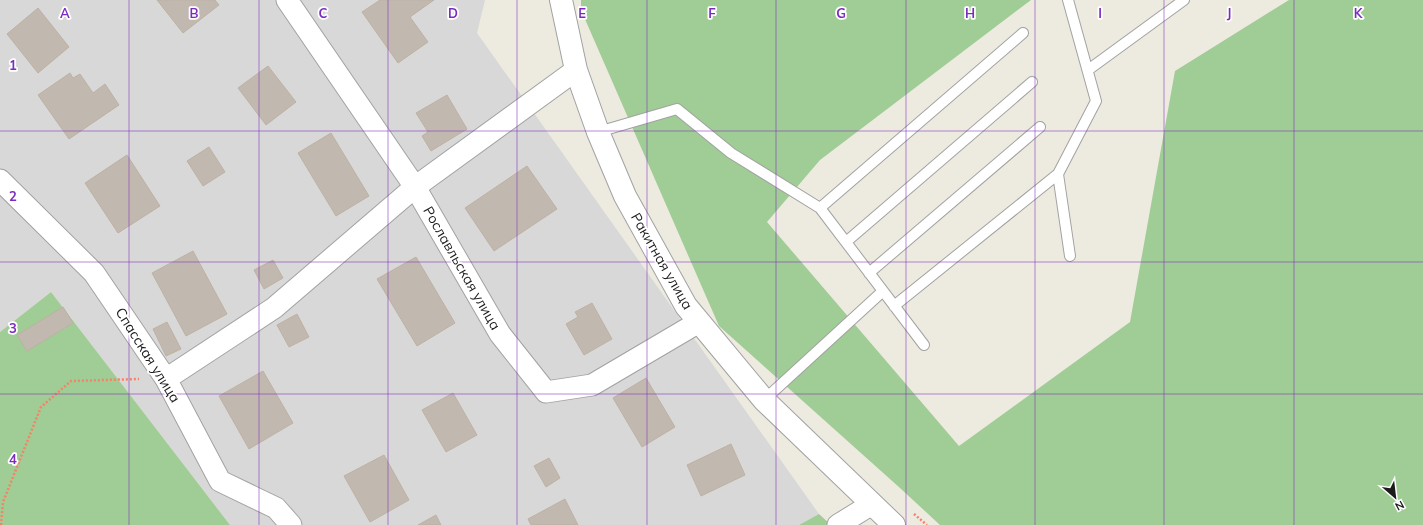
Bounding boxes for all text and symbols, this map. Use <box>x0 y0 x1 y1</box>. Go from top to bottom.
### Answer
text: A <box>60 5 70 21</box>
text: B <box>190 5 199 21</box>
text: C <box>319 5 328 21</box>
text: D <box>448 5 458 21</box>
text: E <box>578 5 586 21</box>
text: F <box>708 5 716 21</box>
text: G <box>836 5 846 21</box>
text: H <box>965 5 975 21</box>
text: I <box>1098 5 1102 21</box>
text: J <box>1227 5 1231 21</box>
text: K <box>1354 5 1364 21</box>
text: 1 <box>9 57 17 73</box>
text: 2 <box>9 188 17 204</box>
street label: Рославльская улица <box>419 203 505 333</box>
street label: Ракитная улица <box>627 209 697 313</box>
street label: Спасская улица <box>112 304 184 406</box>
text: 3 <box>9 320 17 336</box>
text: 4 <box>9 451 17 467</box>
north arrow <box>1375 477 1415 517</box>
text: N <box>1393 498 1407 514</box>

